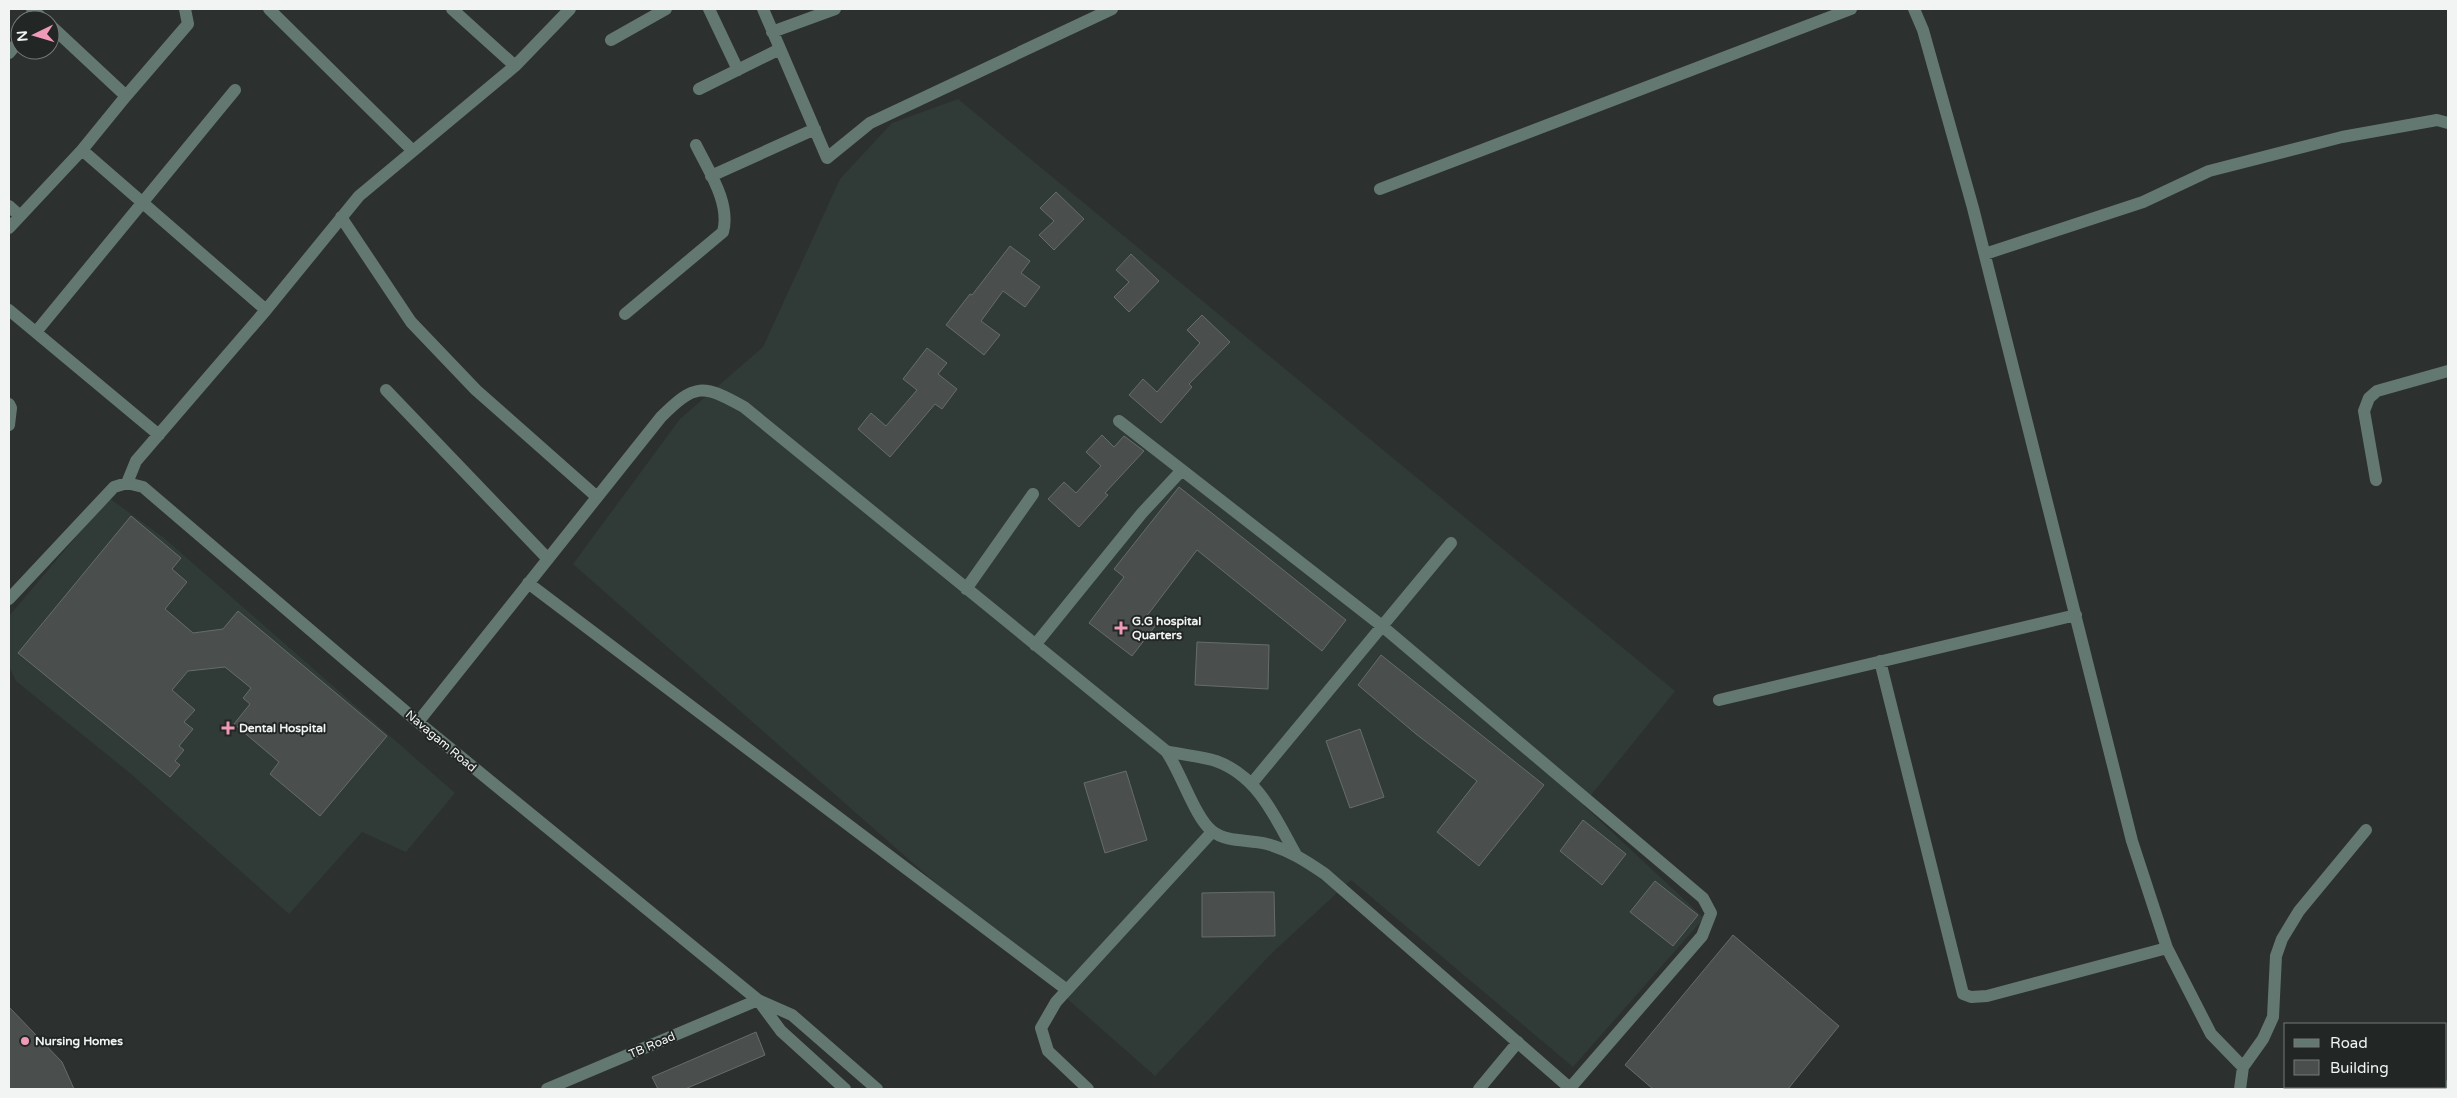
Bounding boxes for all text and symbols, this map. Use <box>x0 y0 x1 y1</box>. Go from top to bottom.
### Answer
north arrow <box>10 10 60 60</box>
text: N <box>14 30 32 42</box>
place label: G.G hospital Quarters <box>1132 614 1201 642</box>
marker: G.G hospital Quarters <box>1114 621 1128 635</box>
street label: Navagam Road <box>403 707 479 775</box>
marker: Dental Hospital <box>221 721 235 735</box>
place label: Dental Hospital <box>239 721 326 736</box>
legend <box>2284 1023 2447 1088</box>
street label: TB Road <box>627 1029 677 1061</box>
place label: Nursing Homes <box>35 1034 123 1049</box>
text: Road <box>2330 1034 2368 1052</box>
marker: Nursing Homes <box>19 1035 31 1047</box>
text: Building <box>2330 1059 2389 1077</box>

